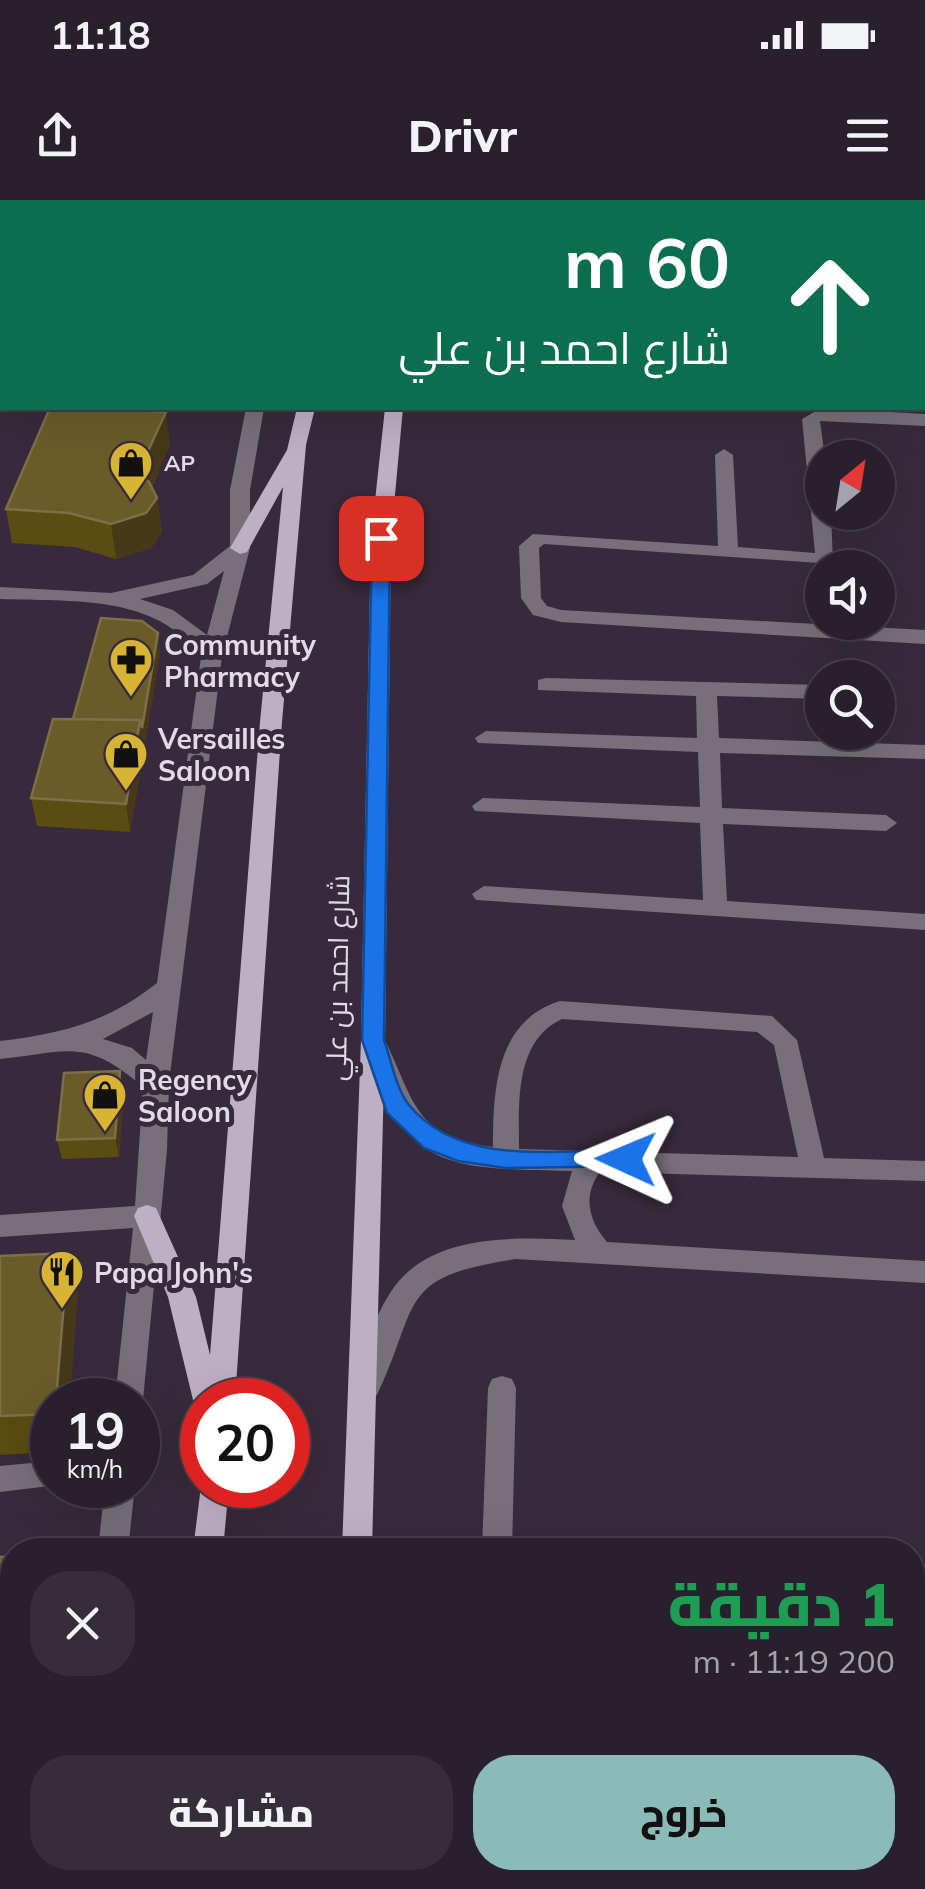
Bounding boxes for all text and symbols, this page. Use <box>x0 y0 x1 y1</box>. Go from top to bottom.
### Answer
text: 11:18 <box>50 11 151 59</box>
text: Drivr <box>408 107 517 163</box>
icon: share <box>30 108 85 163</box>
icon: menu <box>840 108 895 163</box>
text: 60 m <box>564 218 730 306</box>
icon: ahead <box>765 240 895 370</box>
text: شارع احمد بن علي <box>399 319 730 375</box>
shop icon: AP <box>108 440 154 501</box>
north arrow <box>805 440 895 530</box>
map controls <box>805 440 895 750</box>
place label: AP <box>164 449 195 477</box>
pin <box>339 496 424 581</box>
icon: arrive <box>354 511 409 566</box>
button: sound <box>805 550 895 640</box>
place label: Community Pharmacy <box>164 627 317 694</box>
pharmacy icon: Community Pharmacy <box>108 637 154 698</box>
button: search <box>805 660 895 750</box>
place label: Versailles Saloon <box>157 721 285 788</box>
shop icon: Versailles Saloon <box>103 731 149 792</box>
street label: شارع احمد بن علي <box>318 875 361 1081</box>
place label: Regency Saloon <box>138 1062 253 1129</box>
shop icon: Regency Saloon <box>82 1072 128 1133</box>
position arrow <box>574 1107 678 1211</box>
restaurant icon: Papa John's <box>39 1249 85 1310</box>
place label: Papa John's <box>94 1255 253 1290</box>
speed limit sign: 20 <box>180 1378 310 1508</box>
text: 19 <box>65 1399 125 1462</box>
text: km/h <box>67 1453 123 1484</box>
text: 1 دقيقة <box>668 1566 895 1641</box>
button: close <box>30 1571 135 1676</box>
text: 200 m · 11:19 <box>693 1641 895 1681</box>
button: مشاركة <box>30 1755 453 1870</box>
button: خروج <box>473 1755 895 1870</box>

